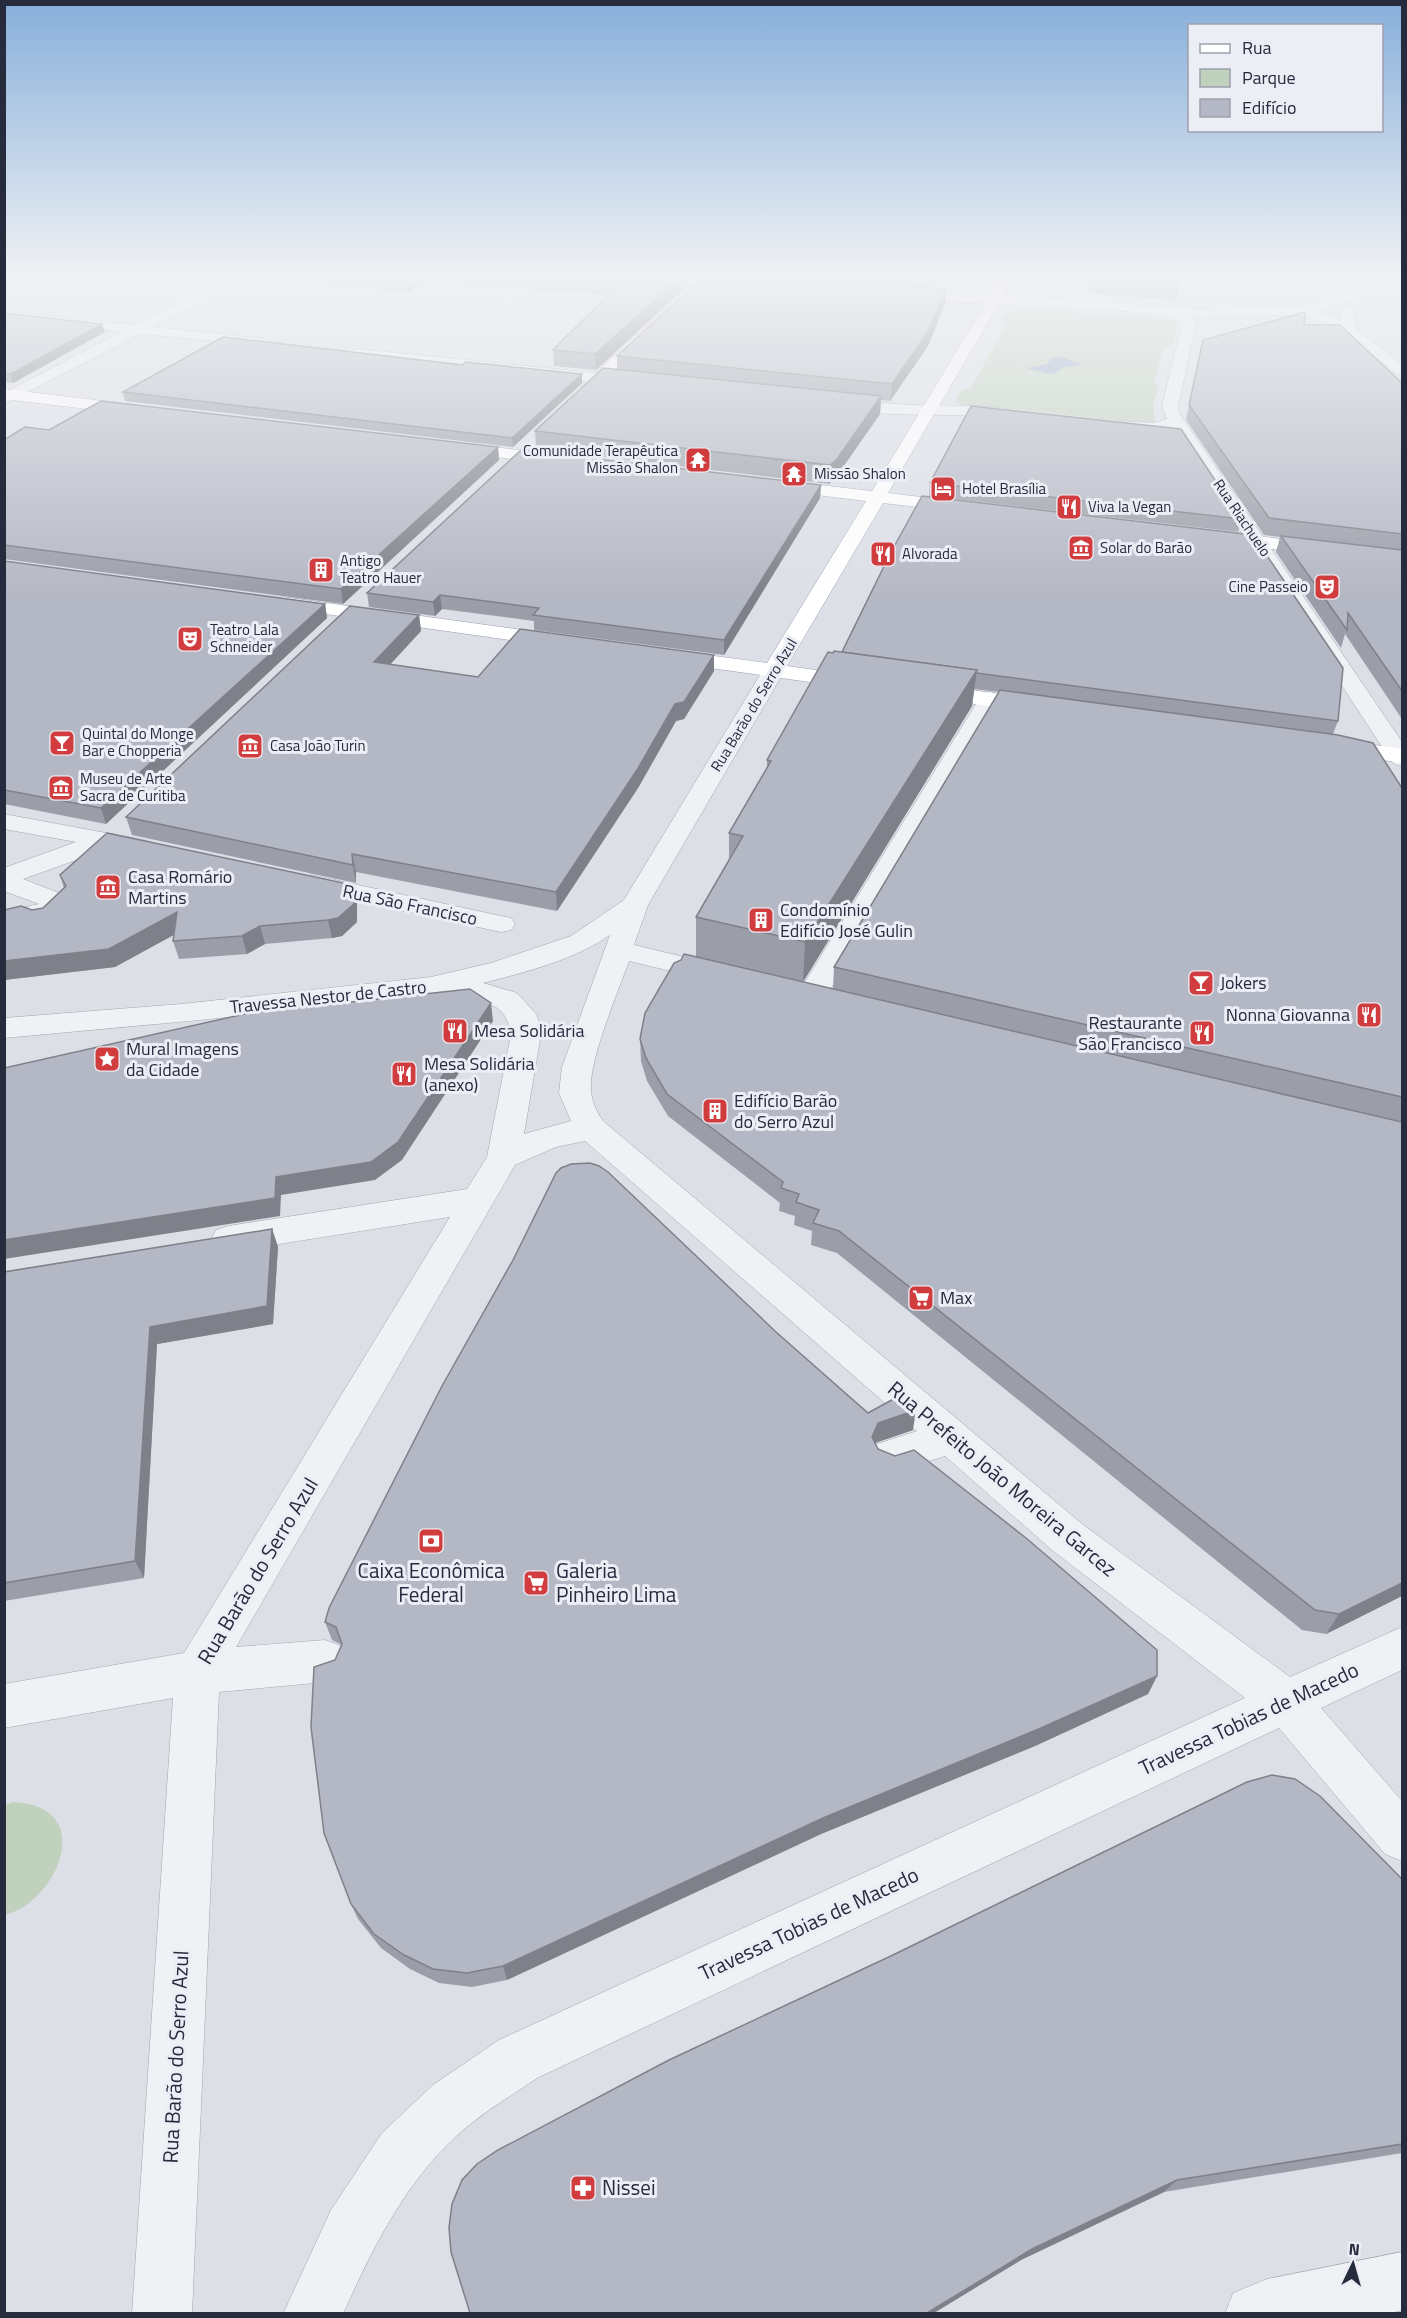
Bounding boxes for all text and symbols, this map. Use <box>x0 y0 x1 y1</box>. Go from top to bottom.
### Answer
legend <box>1188 24 1383 132</box>
text: Rua <box>1242 34 1272 61</box>
text: Parque <box>1242 64 1296 91</box>
text: Edifício <box>1242 94 1296 121</box>
place label: Comunidade Terapêutica Missão Shalon <box>523 439 678 479</box>
temple icon: Comunidade Terapêutica Missão Shalon <box>683 445 713 475</box>
temple icon: Missão Shalon <box>779 459 809 489</box>
place label: Missão Shalon <box>814 462 906 485</box>
hotel icon: Hotel Brasília <box>928 474 958 504</box>
street label: Rua Riachuelo <box>1208 474 1277 561</box>
place label: Hotel Brasília <box>962 477 1047 500</box>
restaurant icon: Viva la Vegan <box>1054 492 1084 522</box>
place label: Viva la Vegan <box>1088 495 1171 518</box>
museum icon: Solar do Barão <box>1066 533 1096 563</box>
place label: Solar do Barão <box>1100 536 1192 559</box>
restaurant icon: Alvorada <box>868 539 898 569</box>
place label: Alvorada <box>902 542 958 565</box>
place label: Antigo Teatro Hauer <box>340 549 422 589</box>
building icon: Antigo Teatro Hauer <box>306 555 336 585</box>
theatre icon: Cine Passeio <box>1312 572 1342 602</box>
place label: Cine Passeio <box>1229 575 1308 598</box>
place label: Teatro Lala Schneider <box>210 618 279 658</box>
theatre icon: Teatro Lala Schneider <box>175 624 205 654</box>
street label: Rua Barão do Serro Azul <box>705 634 803 776</box>
place label: Quintal do Monge Bar e Chopperia <box>82 722 194 762</box>
bar icon: Quintal do Monge Bar e Chopperia <box>47 728 77 758</box>
museum icon: Casa João Turin <box>235 731 265 761</box>
place label: Casa João Turin <box>270 734 365 757</box>
place label: Museu de Arte Sacra de Curitiba <box>80 767 186 807</box>
museum icon: Museu de Arte Sacra de Curitiba <box>46 773 76 803</box>
place label: Casa Romário Martins <box>128 863 232 911</box>
museum icon: Casa Romário Martins <box>93 872 123 902</box>
street label: Rua São Francisco <box>340 877 480 932</box>
place label: Condomínio Edifício José Gulin <box>780 896 913 944</box>
building icon: Condomínio Edifício José Gulin <box>746 905 776 935</box>
bar icon: Jokers <box>1186 968 1216 998</box>
place label: Jokers <box>1220 969 1267 996</box>
street label: Travessa Nestor de Castro <box>228 973 428 1020</box>
restaurant icon: Nonna Giovanna <box>1354 1000 1384 1030</box>
place label: Nonna Giovanna <box>1226 1001 1350 1028</box>
place label: Restaurante São Francisco <box>1078 1009 1182 1057</box>
restaurant icon: Mesa Solidária <box>440 1016 470 1046</box>
place label: Mesa Solidária <box>474 1017 585 1044</box>
restaurant icon: Restaurante São Francisco <box>1187 1018 1217 1048</box>
place label: Mural Imagens da Cidade <box>126 1035 239 1083</box>
place icon: Mural Imagens da Cidade <box>92 1044 122 1074</box>
place label: Mesa Solidária (anexo) <box>424 1050 535 1098</box>
restaurant icon: Mesa Solidária (anexo) <box>389 1059 419 1089</box>
place label: Edifício Barão do Serro Azul <box>734 1087 837 1135</box>
building icon: Edifício Barão do Serro Azul <box>700 1096 730 1126</box>
supermarket icon: Max <box>906 1283 936 1313</box>
place label: Max <box>940 1284 972 1311</box>
street label: Rua Prefeito João Moreira Garcez <box>881 1373 1124 1584</box>
street label: Rua Barão do Serro Azul <box>189 1471 326 1670</box>
bank icon: Caixa Econômica Federal <box>416 1526 446 1556</box>
place label: Caixa Econômica Federal <box>358 1554 505 1610</box>
place label: Galeria Pinheiro Lima <box>556 1554 677 1610</box>
supermarket icon: Galeria Pinheiro Lima <box>521 1568 551 1598</box>
street label: Travessa Tobias de Macedo <box>1133 1653 1364 1783</box>
street label: Travessa Tobias de Macedo <box>693 1858 924 1988</box>
street label: Rua Barão do Serro Azul <box>153 1950 197 2164</box>
place label: Nissei <box>602 2171 656 2203</box>
pharmacy icon: Nissei <box>568 2173 598 2203</box>
north arrow <box>1323 2234 1383 2294</box>
text: N <box>1348 2237 1361 2261</box>

